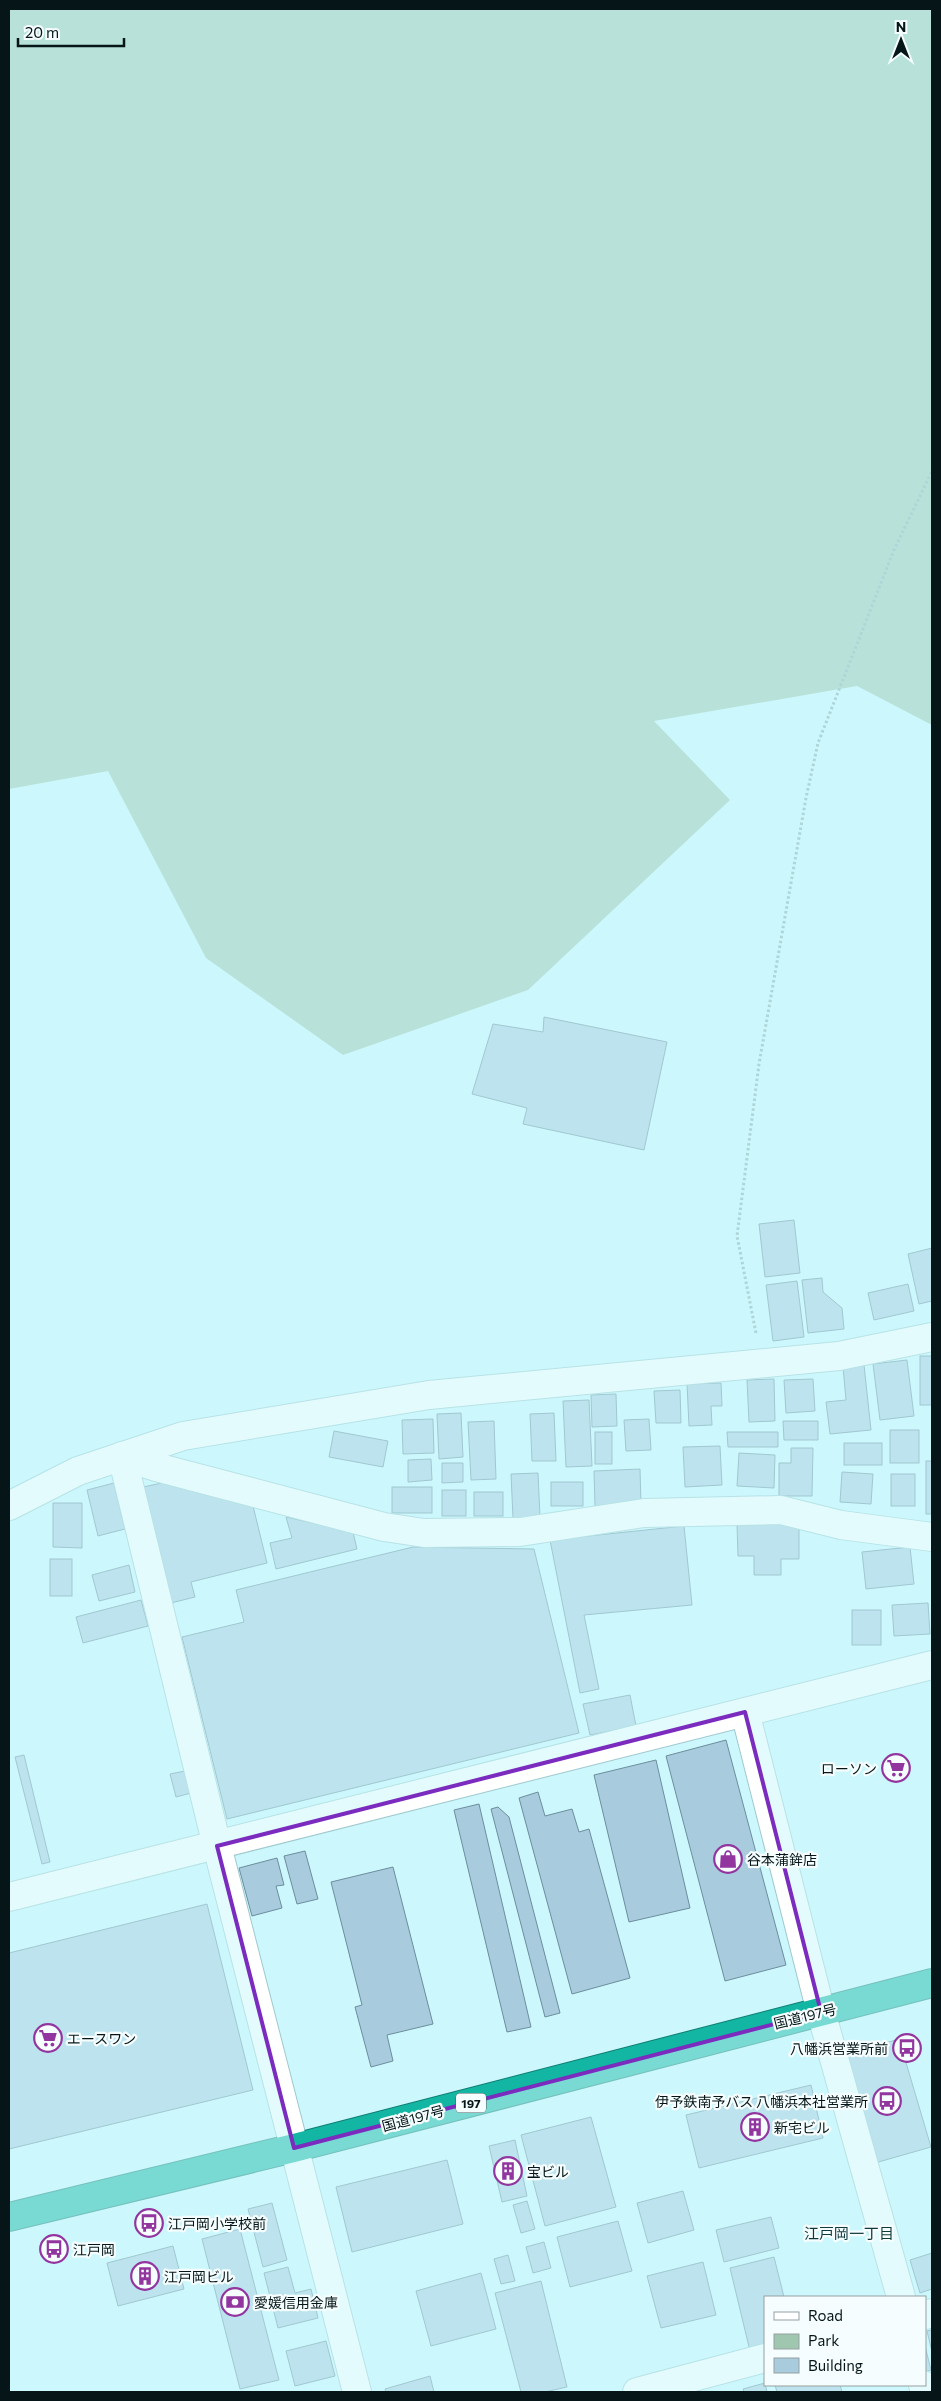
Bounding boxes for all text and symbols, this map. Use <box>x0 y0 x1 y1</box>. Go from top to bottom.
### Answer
scale bar <box>18 15 124 47</box>
north arrow <box>876 15 926 65</box>
text: N <box>896 18 906 35</box>
text: 20 m <box>25 23 59 41</box>
supermarket icon: ローソン <box>881 1753 911 1783</box>
place label: ローソン <box>821 1760 877 1777</box>
shop icon: 谷本蒲鉾店 <box>713 1844 743 1874</box>
place label: 谷本蒲鉾店 <box>747 1851 817 1868</box>
street label: 国道197号 <box>772 2000 838 2032</box>
supermarket icon: エースワン <box>33 2023 63 2053</box>
place label: エースワン <box>67 2030 136 2047</box>
bus stop icon: 八幡浜営業所前 <box>892 2033 922 2063</box>
place label: 八幡浜営業所前 <box>790 2040 888 2057</box>
bus stop icon: 伊予鉄南予バス 八幡浜本社営業所 <box>872 2086 902 2116</box>
place label: 伊予鉄南予バス 八幡浜本社営業所 <box>655 2093 868 2110</box>
road number: 197 <box>456 2094 486 2112</box>
street label: 国道197号 <box>380 2102 446 2134</box>
building icon: 新宅ビル <box>740 2112 770 2142</box>
place label: 新宅ビル <box>774 2119 830 2136</box>
building icon: 宝ビル <box>493 2156 523 2186</box>
place label: 宝ビル <box>527 2163 569 2180</box>
bus stop icon: 江戸岡小学校前 <box>134 2208 164 2238</box>
place label: 江戸岡小学校前 <box>168 2215 266 2232</box>
district label: 江戸岡一丁目 <box>804 2224 894 2242</box>
bus stop icon: 江戸岡 <box>39 2234 69 2264</box>
place label: 江戸岡 <box>73 2241 115 2258</box>
building icon: 江戸岡ビル <box>130 2261 160 2291</box>
place label: 江戸岡ビル <box>164 2268 234 2285</box>
bank icon: 愛媛信用金庫 <box>220 2287 250 2317</box>
place label: 愛媛信用金庫 <box>254 2294 338 2311</box>
legend <box>764 2296 926 2386</box>
text: Road <box>808 2306 843 2324</box>
text: Park <box>808 2331 839 2349</box>
text: Building <box>808 2356 863 2374</box>

